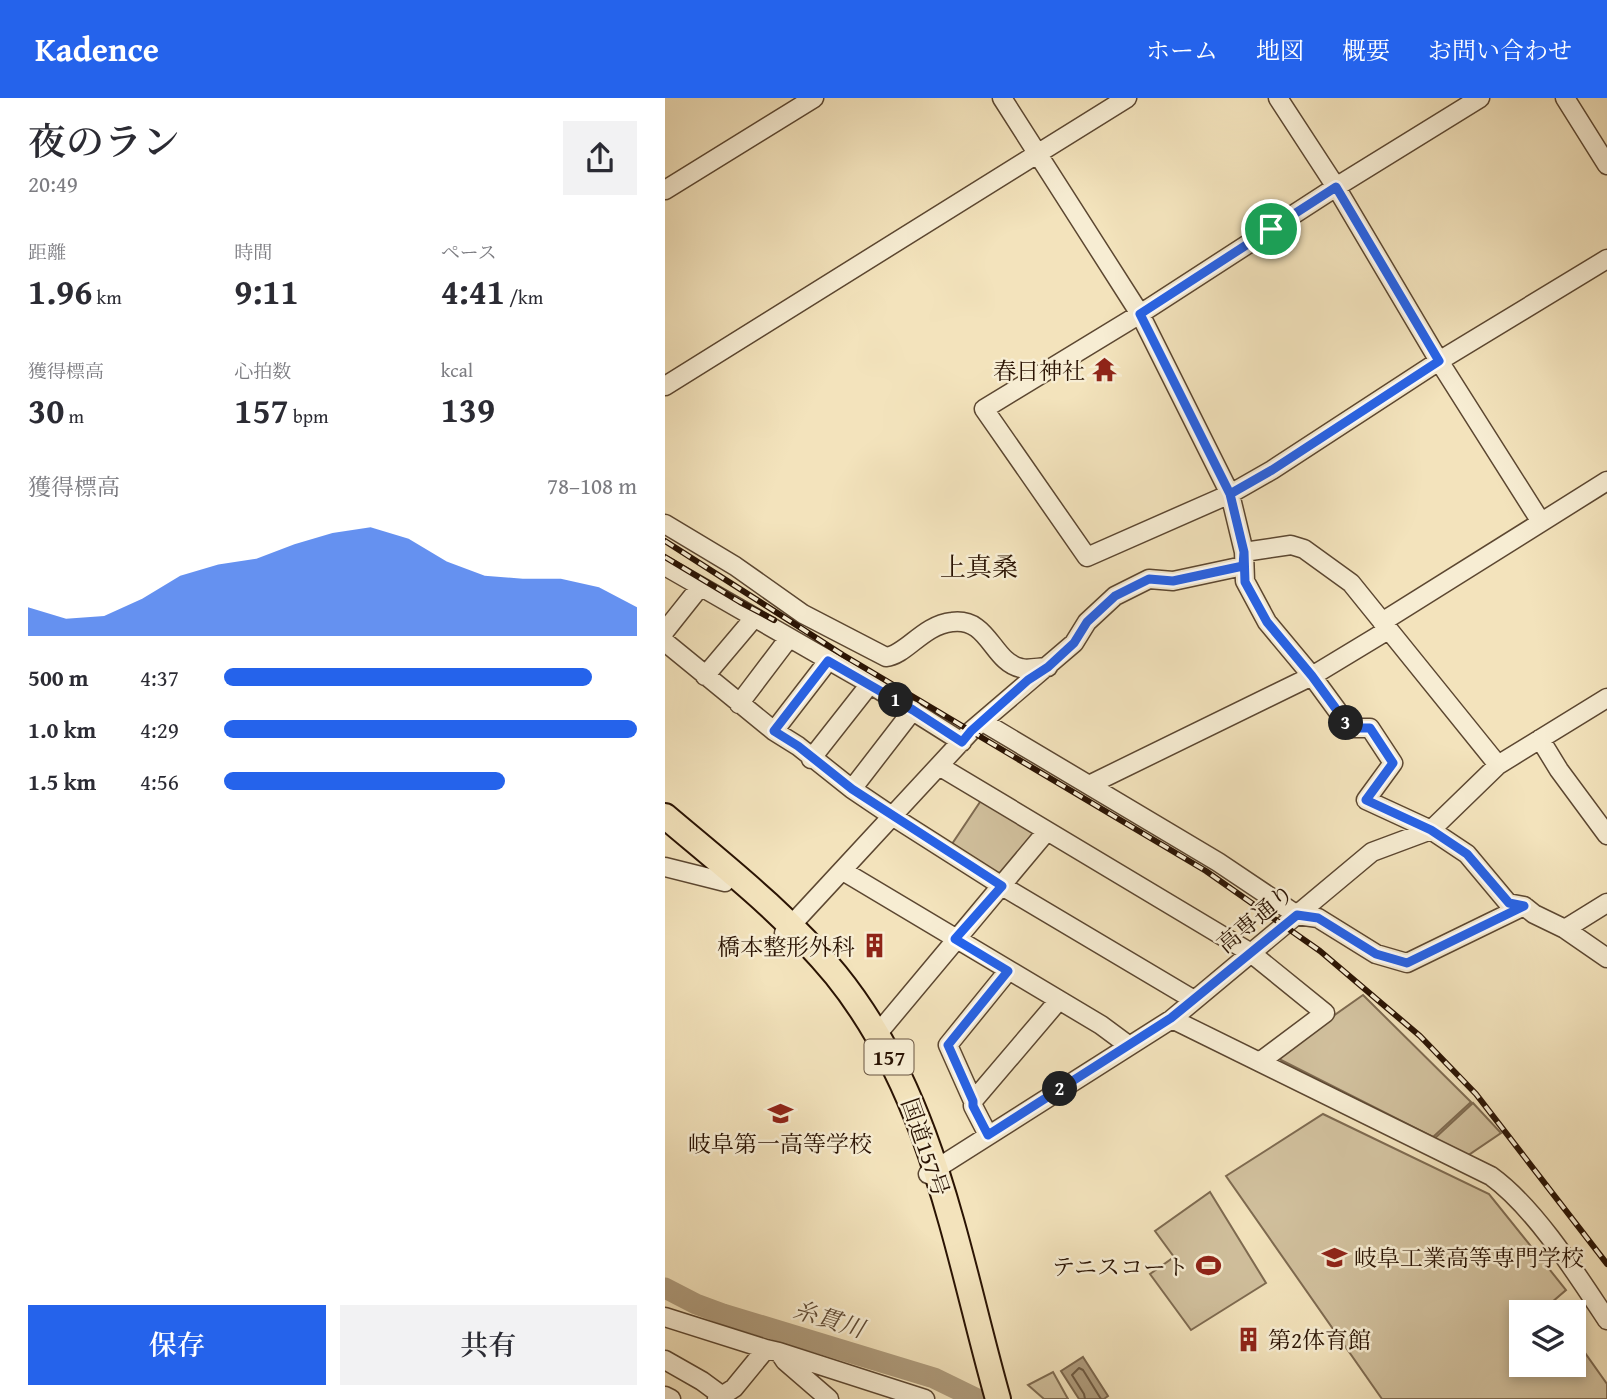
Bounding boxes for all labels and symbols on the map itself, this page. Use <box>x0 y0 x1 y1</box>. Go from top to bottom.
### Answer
pin <box>1241 199 1301 259</box>
place label: 春日神社 <box>993 354 1085 387</box>
temple icon: 春日神社 <box>1091 356 1119 384</box>
district label: 上真桑 <box>940 547 1018 586</box>
pin: 1 <box>879 682 913 718</box>
pin: 3 <box>1329 706 1363 740</box>
street label: 高専通り <box>1209 876 1301 960</box>
place label: 橋本整形外科 <box>717 930 855 963</box>
building icon: 橋本整形外科 <box>861 932 889 960</box>
road number: 157 <box>865 1040 913 1074</box>
pin: 2 <box>1043 1072 1077 1107</box>
street label: 国道157号 <box>894 1093 958 1201</box>
school or university icon: 岐阜第一高等学校 <box>766 1099 794 1127</box>
place label: 岐阜第一高等学校 <box>688 1127 872 1160</box>
place label: 岐阜工業高等専門学校 <box>1354 1241 1584 1274</box>
school or university icon: 岐阜工業高等専門学校 <box>1320 1243 1348 1271</box>
place label: テニスコート <box>1052 1250 1189 1283</box>
sports icon: テニスコート <box>1195 1252 1223 1280</box>
water label: 糸貫川 <box>789 1292 871 1347</box>
place label: 第2体育館 <box>1268 1323 1371 1356</box>
building icon: 第2体育館 <box>1234 1325 1262 1353</box>

